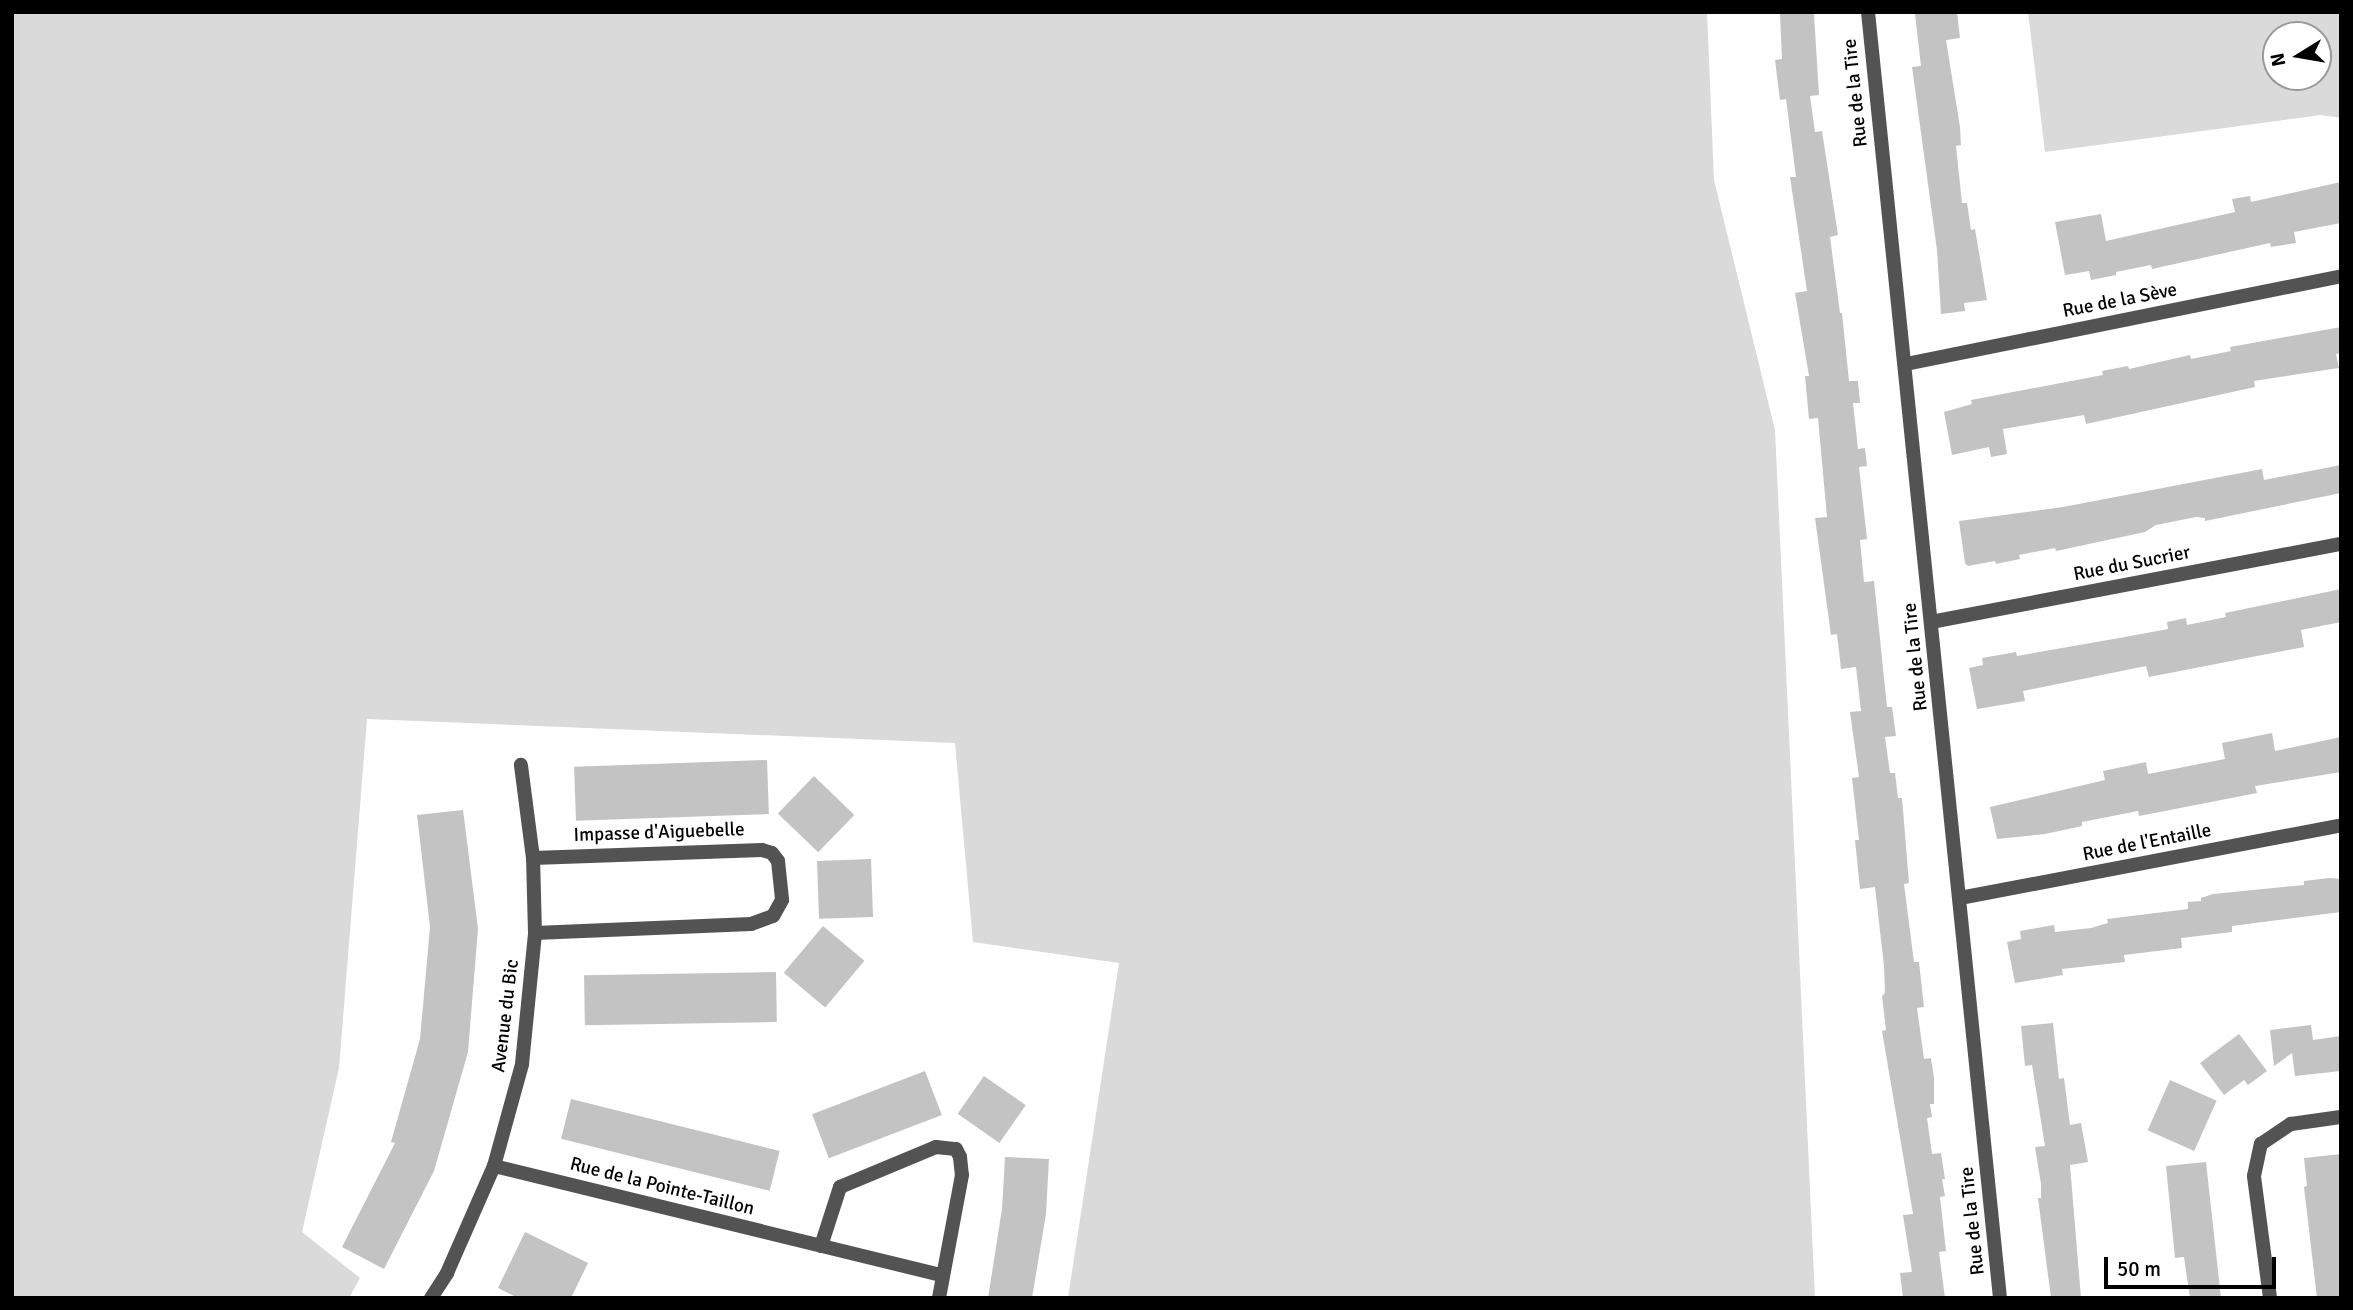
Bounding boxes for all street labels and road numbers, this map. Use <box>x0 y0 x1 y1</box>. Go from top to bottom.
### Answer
street label: Rue de la Tire <box>1839 38 1873 148</box>
street label: Rue de la Sève <box>2061 279 2179 323</box>
street label: Rue du Sucrier <box>2072 542 2192 586</box>
street label: Rue de la Tire <box>1899 602 1933 712</box>
street label: Impasse d'Aiguebelle <box>573 819 745 847</box>
street label: Rue de l'Entaille <box>2081 819 2213 867</box>
street label: Avenue du Bic <box>488 958 524 1074</box>
street label: Rue de la Pointe-Taillon <box>567 1153 757 1221</box>
street label: Rue de la Tire <box>1956 1166 1990 1276</box>

